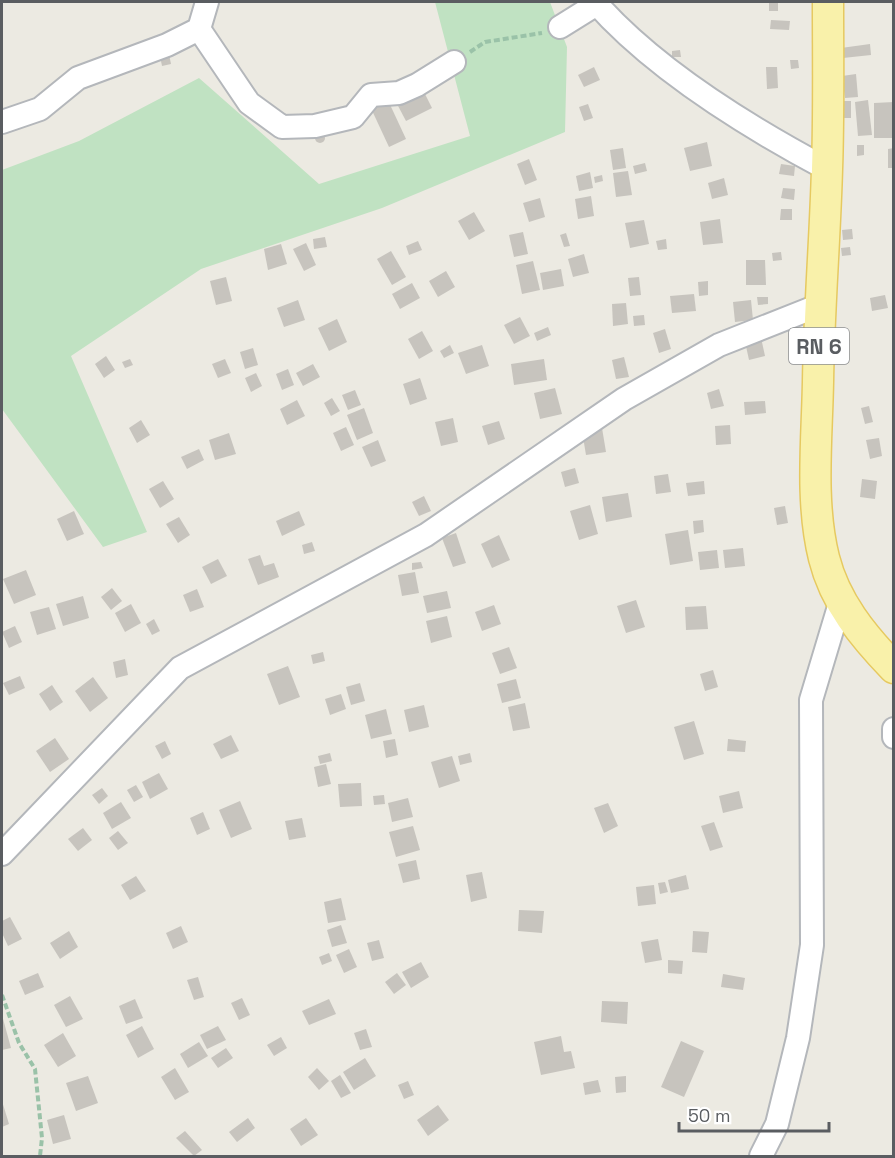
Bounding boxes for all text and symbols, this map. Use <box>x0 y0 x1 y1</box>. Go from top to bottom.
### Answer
road number: RN 6 <box>789 328 849 364</box>
scale bar <box>679 1095 829 1133</box>
text: 50 m <box>688 1104 730 1127</box>

